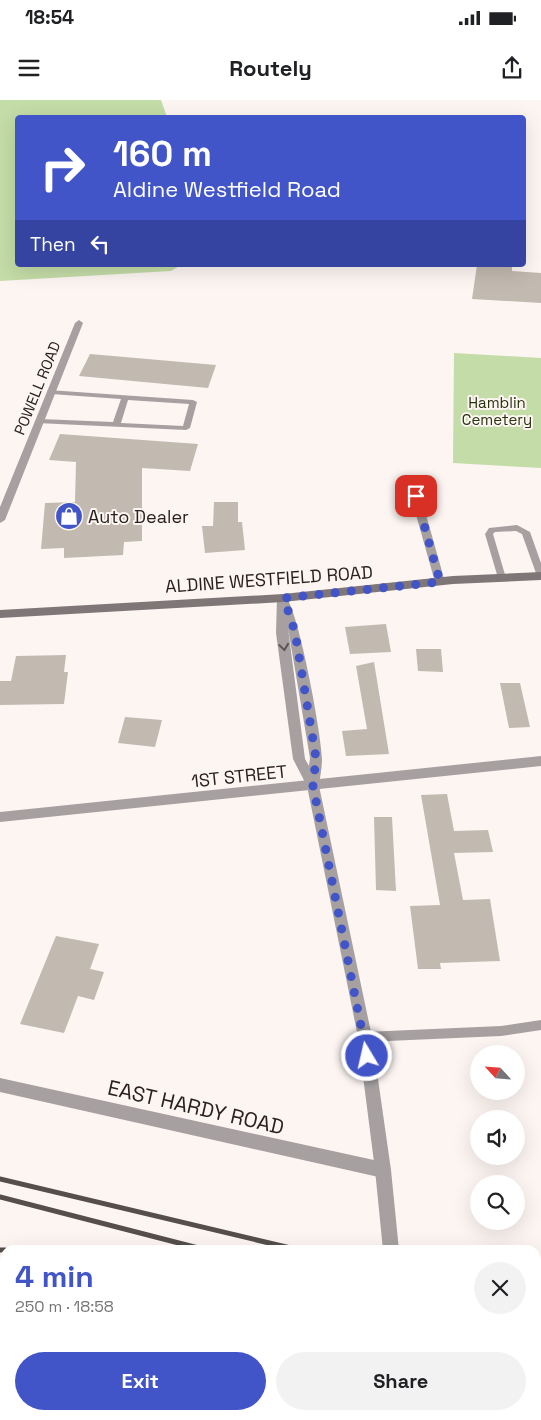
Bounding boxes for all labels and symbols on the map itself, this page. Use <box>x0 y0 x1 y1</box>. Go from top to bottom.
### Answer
street label: POWELL ROAD <box>10 338 64 438</box>
park label: Hamblin Cemetery <box>462 393 532 429</box>
pin <box>395 475 437 517</box>
shop icon: Auto Dealer <box>54 501 84 531</box>
place label: Auto Dealer <box>88 505 189 528</box>
street label: ALDINE WESTFIELD ROAD <box>164 560 374 598</box>
one-way arrow <box>278 643 289 651</box>
street label: 1ST STREET <box>190 759 288 792</box>
position arrow <box>340 1029 392 1081</box>
north arrow <box>470 1045 525 1100</box>
street label: EAST HARDY ROAD <box>105 1074 287 1140</box>

